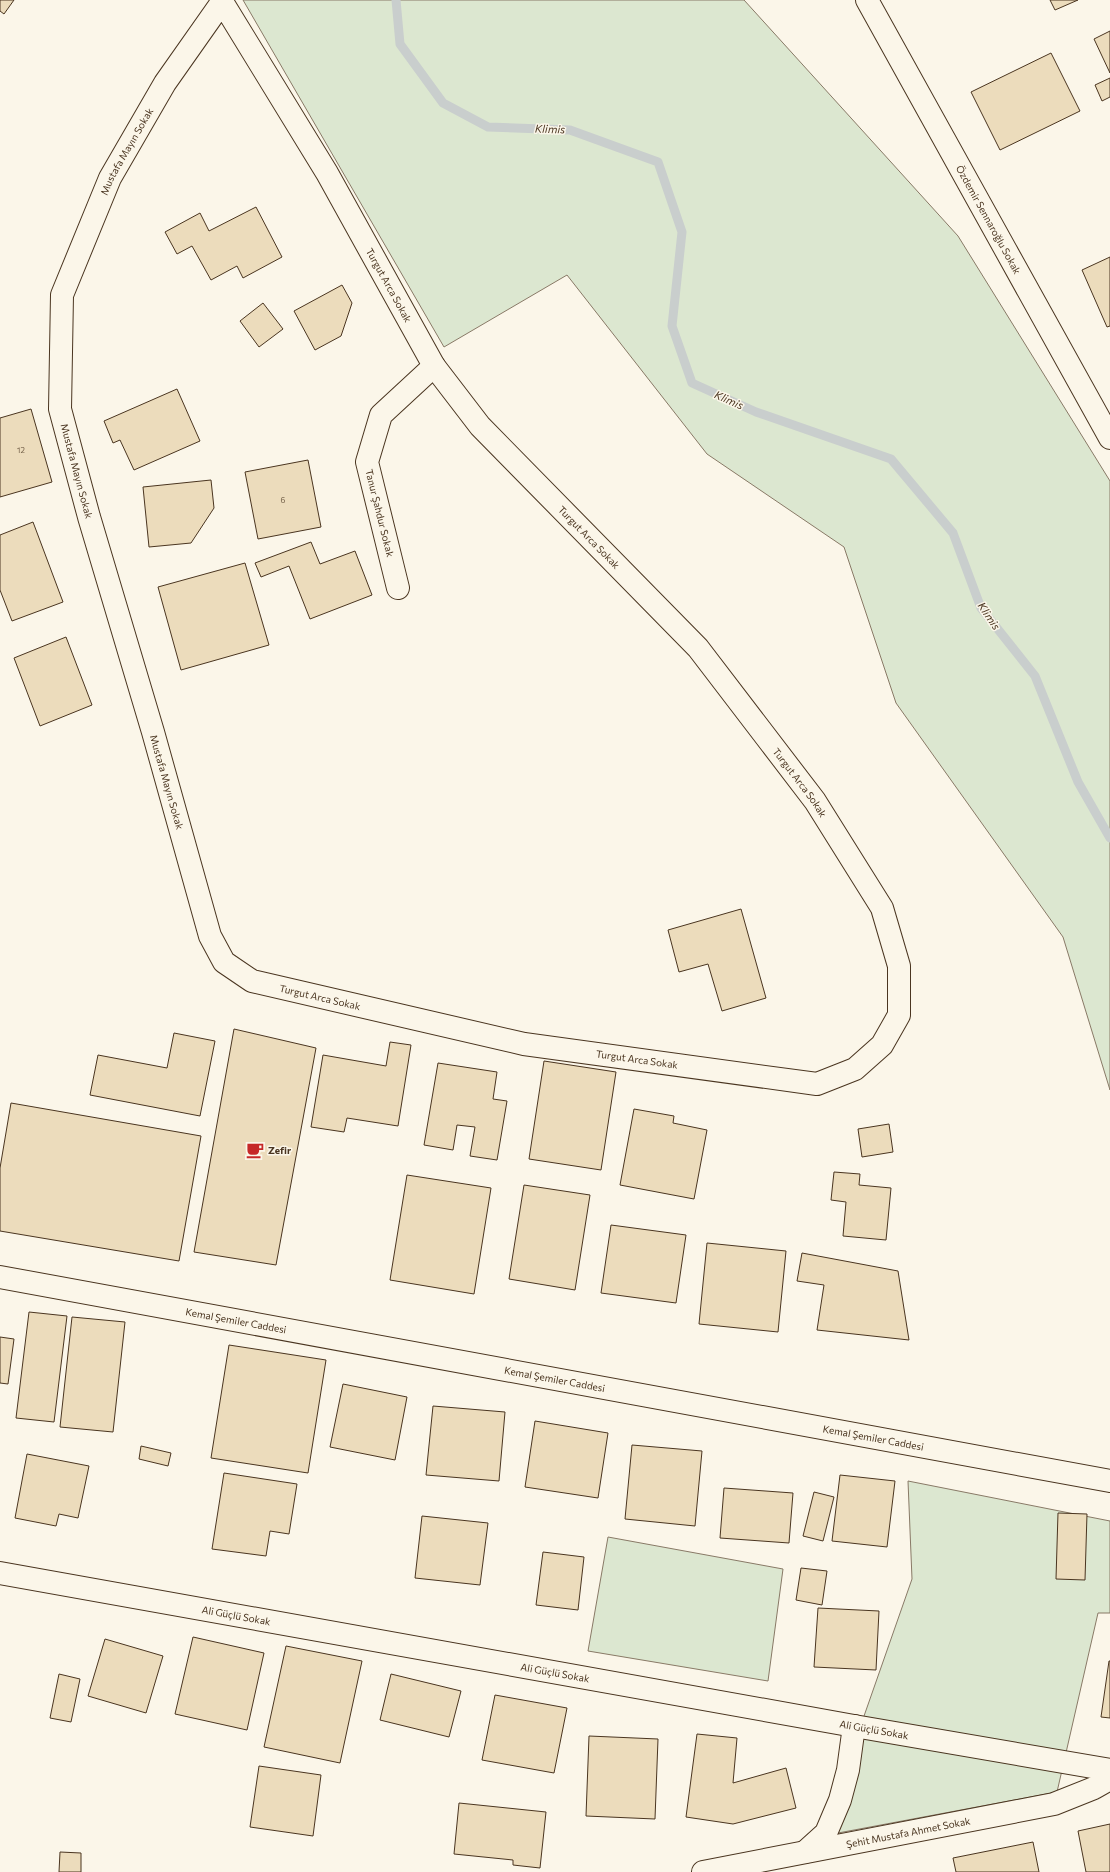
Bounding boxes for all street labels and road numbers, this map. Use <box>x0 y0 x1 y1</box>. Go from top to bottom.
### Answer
street label: Mustafa Mayın Sokak <box>98 105 156 197</box>
street label: Özdemir Sennaroğlu Sokak <box>954 163 1024 276</box>
street label: Turgut Arca Sokak <box>364 246 415 325</box>
street label: Mustafa Mayın Sokak <box>59 422 96 520</box>
street label: Tanur Şahdur Sokak <box>363 468 397 559</box>
street label: Turgut Arca Sokak <box>556 503 623 571</box>
street label: Mustafa Mayın Sokak <box>148 733 186 831</box>
street label: Turgut Arca Sokak <box>770 745 830 820</box>
street label: Turgut Arca Sokak <box>278 982 362 1012</box>
street label: Turgut Arca Sokak <box>595 1047 679 1071</box>
street label: Kemal Şemiler Caddesi <box>185 1305 287 1336</box>
street label: Kemal Şemiler Caddesi <box>503 1364 606 1394</box>
street label: Kemal Şemiler Caddesi <box>822 1422 925 1453</box>
street label: Ali Güçlü Sokak <box>201 1603 272 1627</box>
street label: Ali Güçlü Sokak <box>520 1660 591 1685</box>
street label: Ali Güçlü Sokak <box>839 1718 910 1741</box>
street label: Şehit Mustafa Ahmet Sokak <box>845 1814 972 1850</box>

